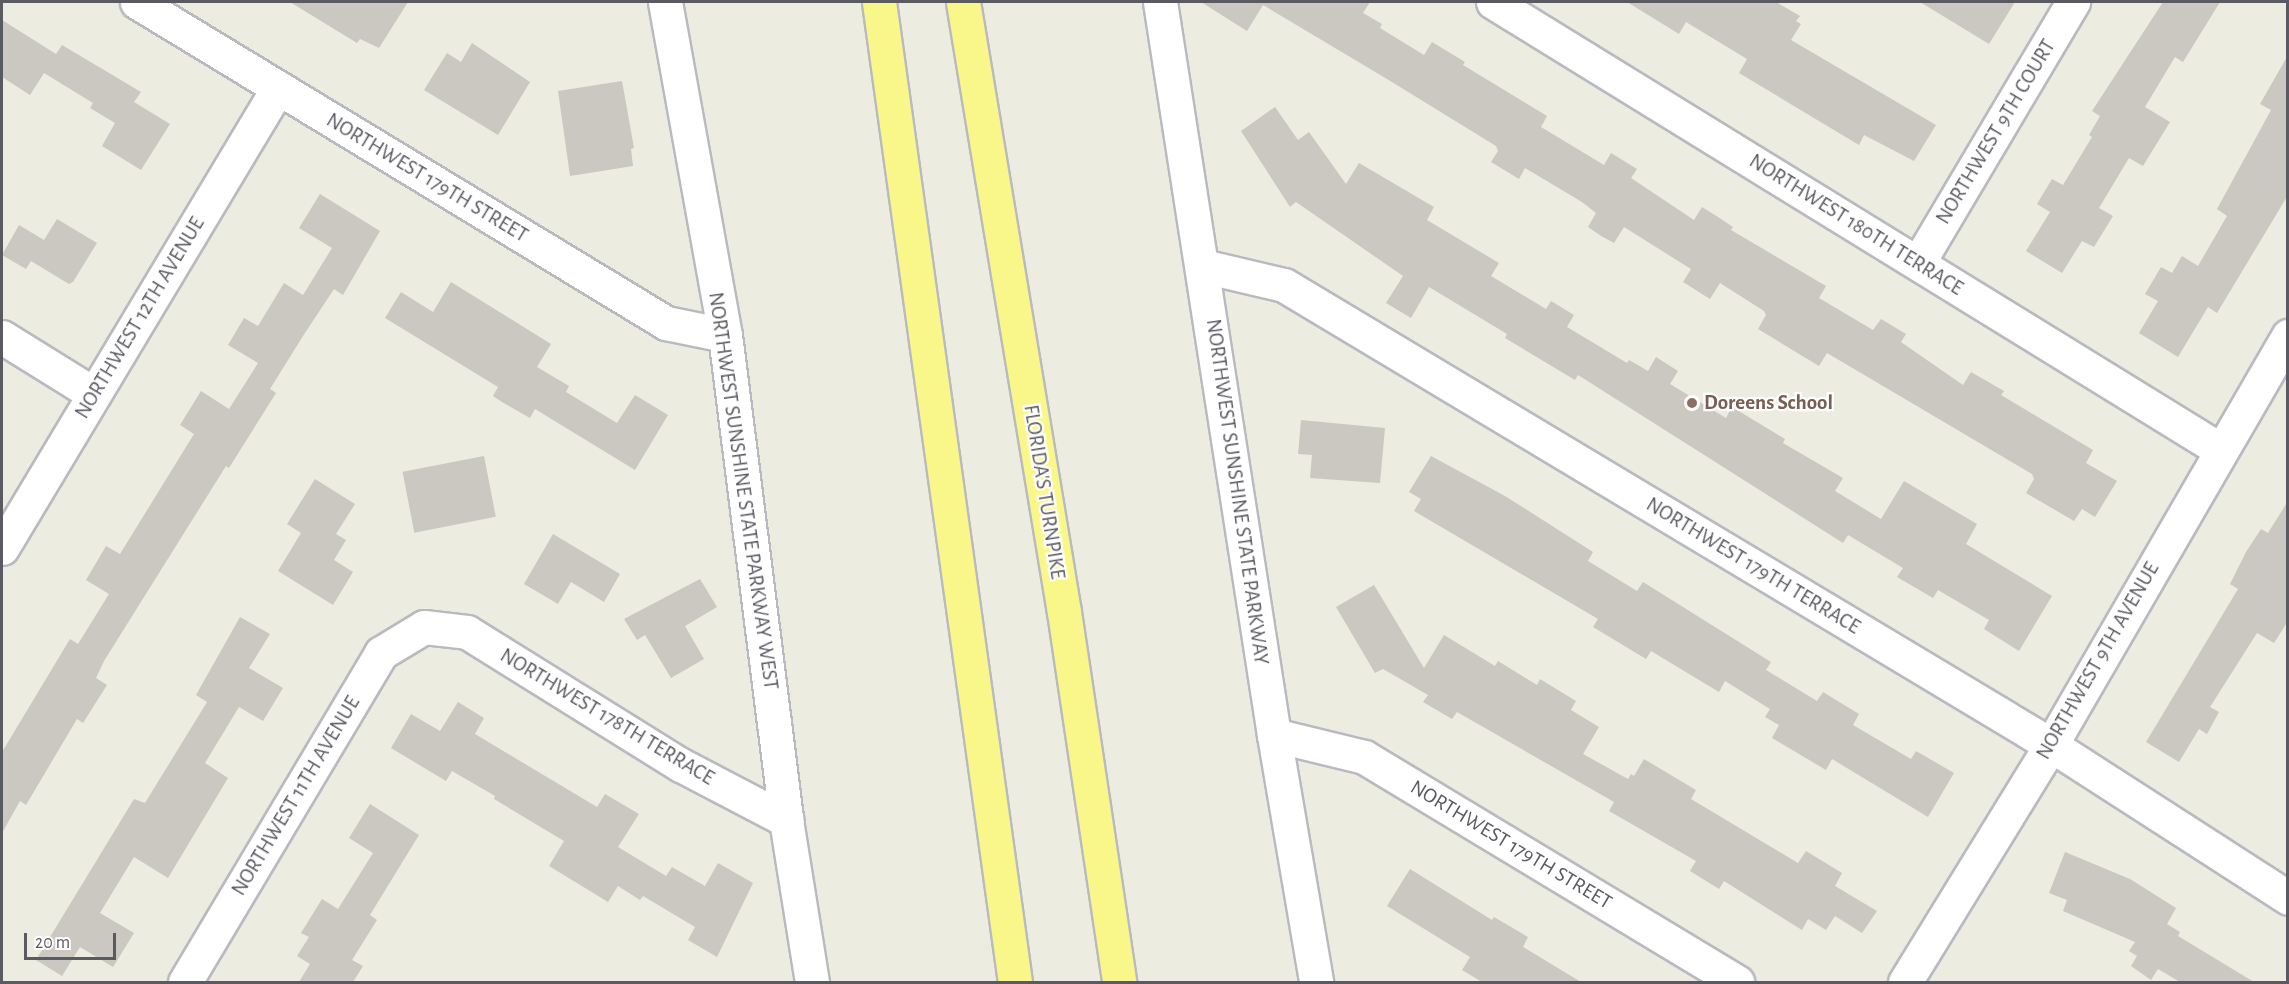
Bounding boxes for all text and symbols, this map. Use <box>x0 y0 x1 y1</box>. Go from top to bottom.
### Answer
street label: NORTHWEST 9TH COURT <box>1931 35 2061 229</box>
street label: NORTHWEST 179TH STREET <box>322 108 532 248</box>
street label: NORTHWEST 180TH TERRACE <box>1744 149 1968 301</box>
street label: NORTHWEST 12TH AVENUE <box>70 213 210 423</box>
street label: NORTHWEST SUNSHINE STATE PARKWAY WEST <box>703 291 783 691</box>
street label: NORTHWEST SUNSHINE STATE PARKWAY <box>1200 317 1274 667</box>
place label: Doreens School <box>1704 390 1833 416</box>
marker: Doreens School <box>1685 396 1699 410</box>
street label: FLORIDA'S TURNPIKE <box>1018 403 1070 581</box>
street label: NORTHWEST 179TH TERRACE <box>1641 492 1865 640</box>
street label: NORTHWEST 9TH AVENUE <box>2031 558 2165 764</box>
street label: NORTHWEST 178TH TERRACE <box>495 643 719 791</box>
street label: NORTHWEST 11TH AVENUE <box>226 692 366 900</box>
street label: NORTHWEST 179TH STREET <box>1406 775 1616 915</box>
scale bar <box>27 921 118 959</box>
text: 20 m <box>35 934 70 952</box>

